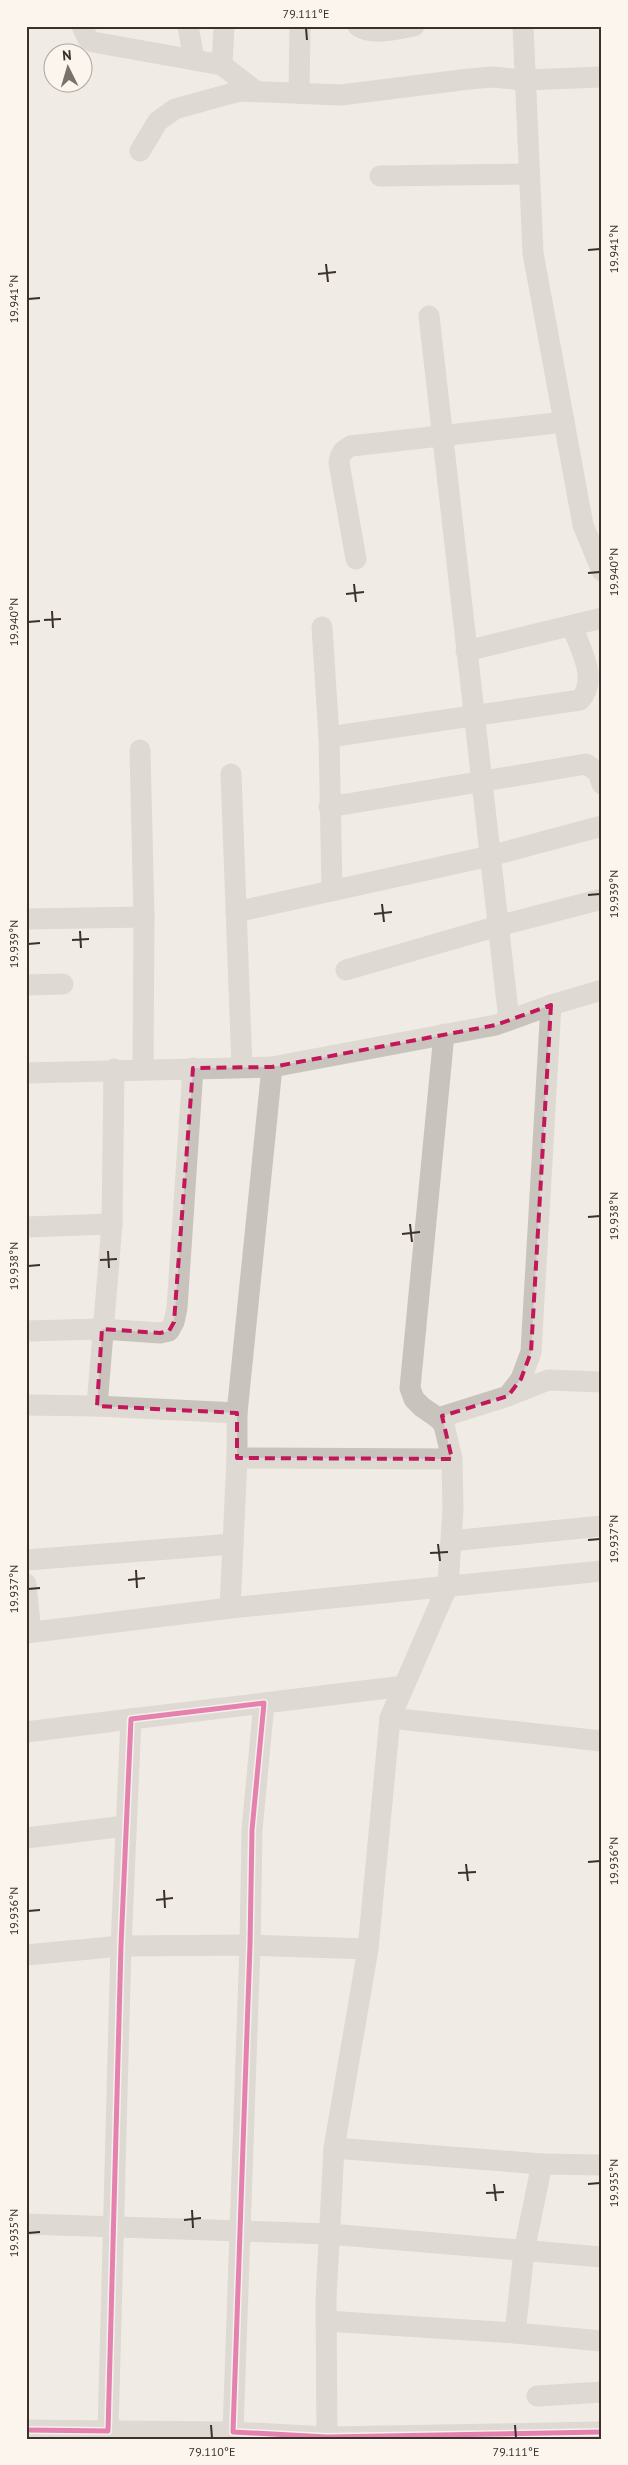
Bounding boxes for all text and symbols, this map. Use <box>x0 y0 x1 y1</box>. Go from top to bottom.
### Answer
text: 79.111°E <box>283 6 329 21</box>
north arrow <box>42 42 92 92</box>
text: N <box>61 46 72 64</box>
text: 19.941°N <box>606 225 621 273</box>
text: 19.941°N <box>6 275 21 323</box>
text: 19.940°N <box>606 548 621 596</box>
text: 19.940°N <box>6 598 21 646</box>
text: 19.939°N <box>606 870 621 918</box>
text: 19.939°N <box>6 920 21 968</box>
text: 19.938°N <box>606 1192 621 1240</box>
text: 19.938°N <box>6 1242 21 1290</box>
text: 19.937°N <box>606 1515 621 1563</box>
text: 19.937°N <box>6 1565 21 1613</box>
text: 19.936°N <box>606 1837 621 1885</box>
text: 19.936°N <box>6 1887 21 1935</box>
text: 19.935°N <box>606 2159 621 2207</box>
text: 19.935°N <box>6 2209 21 2257</box>
text: 79.110°E <box>189 2444 235 2459</box>
text: 79.111°E <box>493 2444 539 2459</box>

